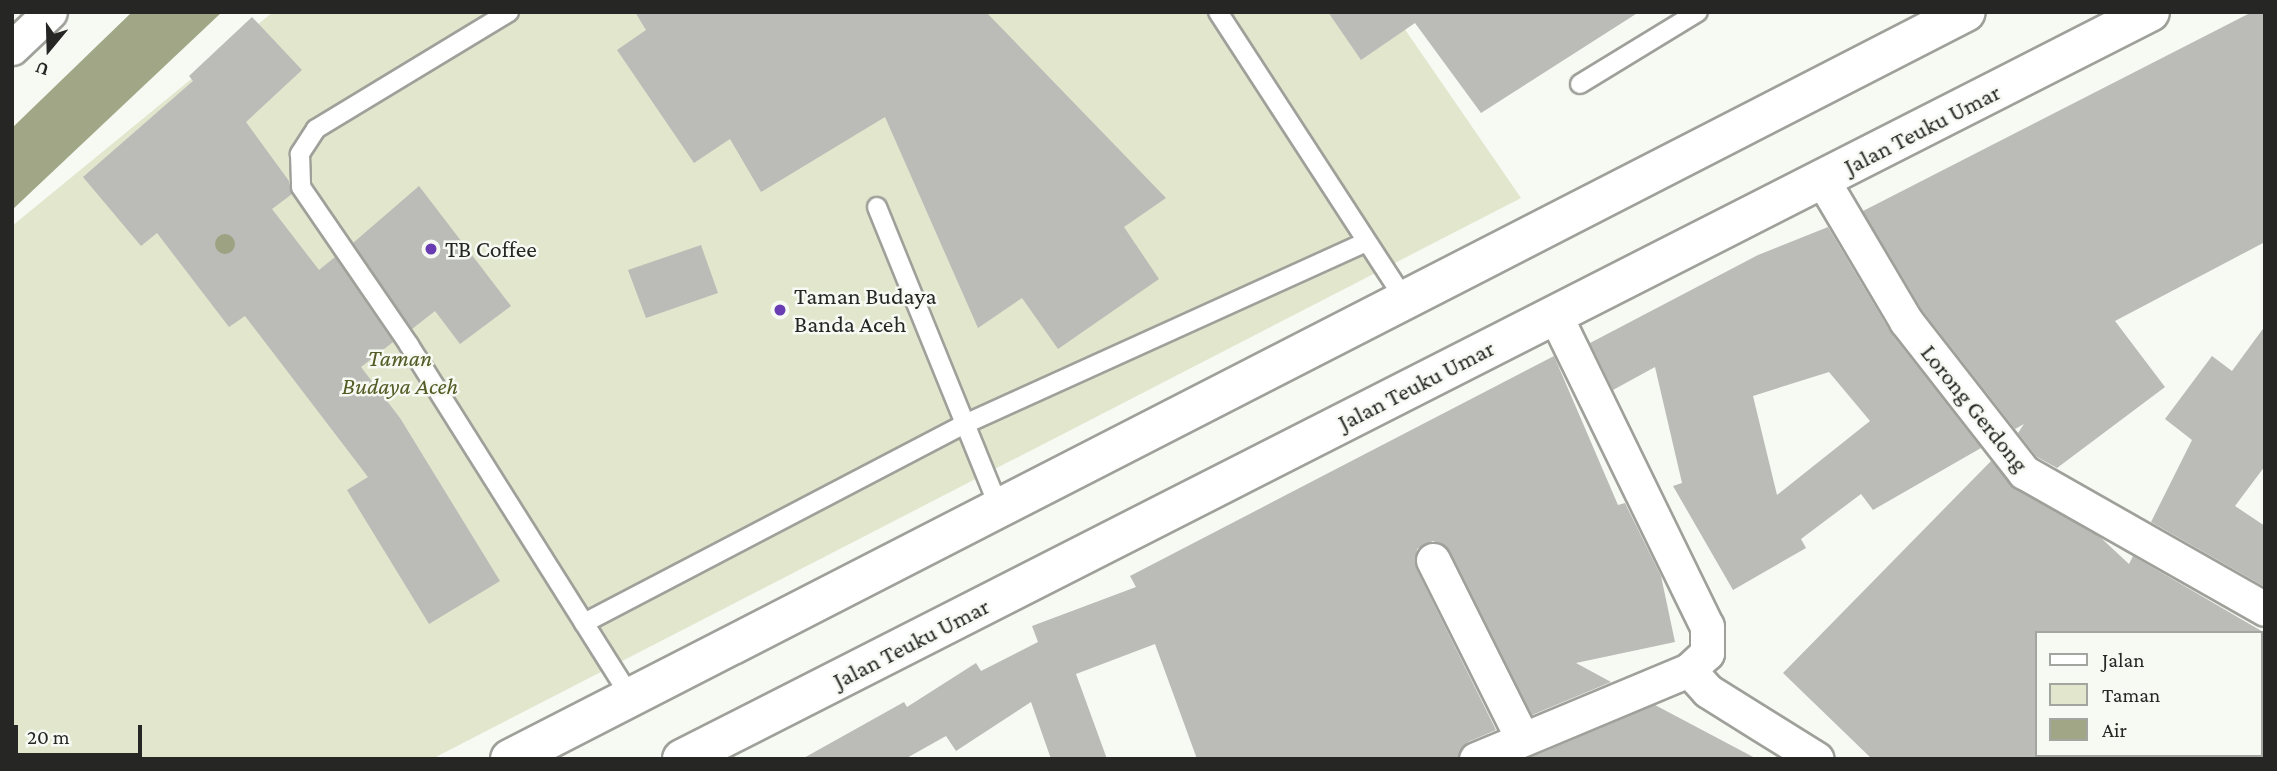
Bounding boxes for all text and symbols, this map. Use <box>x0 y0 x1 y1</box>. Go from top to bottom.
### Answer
north arrow <box>14 14 84 84</box>
text: U <box>32 57 52 81</box>
street label: Jalan Teuku Umar <box>1839 77 2005 181</box>
place label: TB Coffee <box>445 235 537 263</box>
marker: TB Coffee <box>423 241 439 257</box>
place label: Taman Budaya Banda Aceh <box>794 282 937 338</box>
marker: Taman Budaya Banda Aceh <box>772 302 788 318</box>
street label: Jalan Teuku Umar <box>1333 333 1499 437</box>
street label: Lorong Gerdong <box>1915 338 2035 478</box>
park label: Taman Budaya Aceh <box>342 344 458 400</box>
street label: Jalan Teuku Umar <box>828 591 994 695</box>
legend <box>2036 631 2263 757</box>
text: Jalan <box>2102 648 2144 672</box>
text: Taman <box>2102 683 2160 707</box>
scale bar <box>18 712 145 756</box>
text: Air <box>2102 718 2127 742</box>
text: 20 m <box>27 725 70 749</box>

